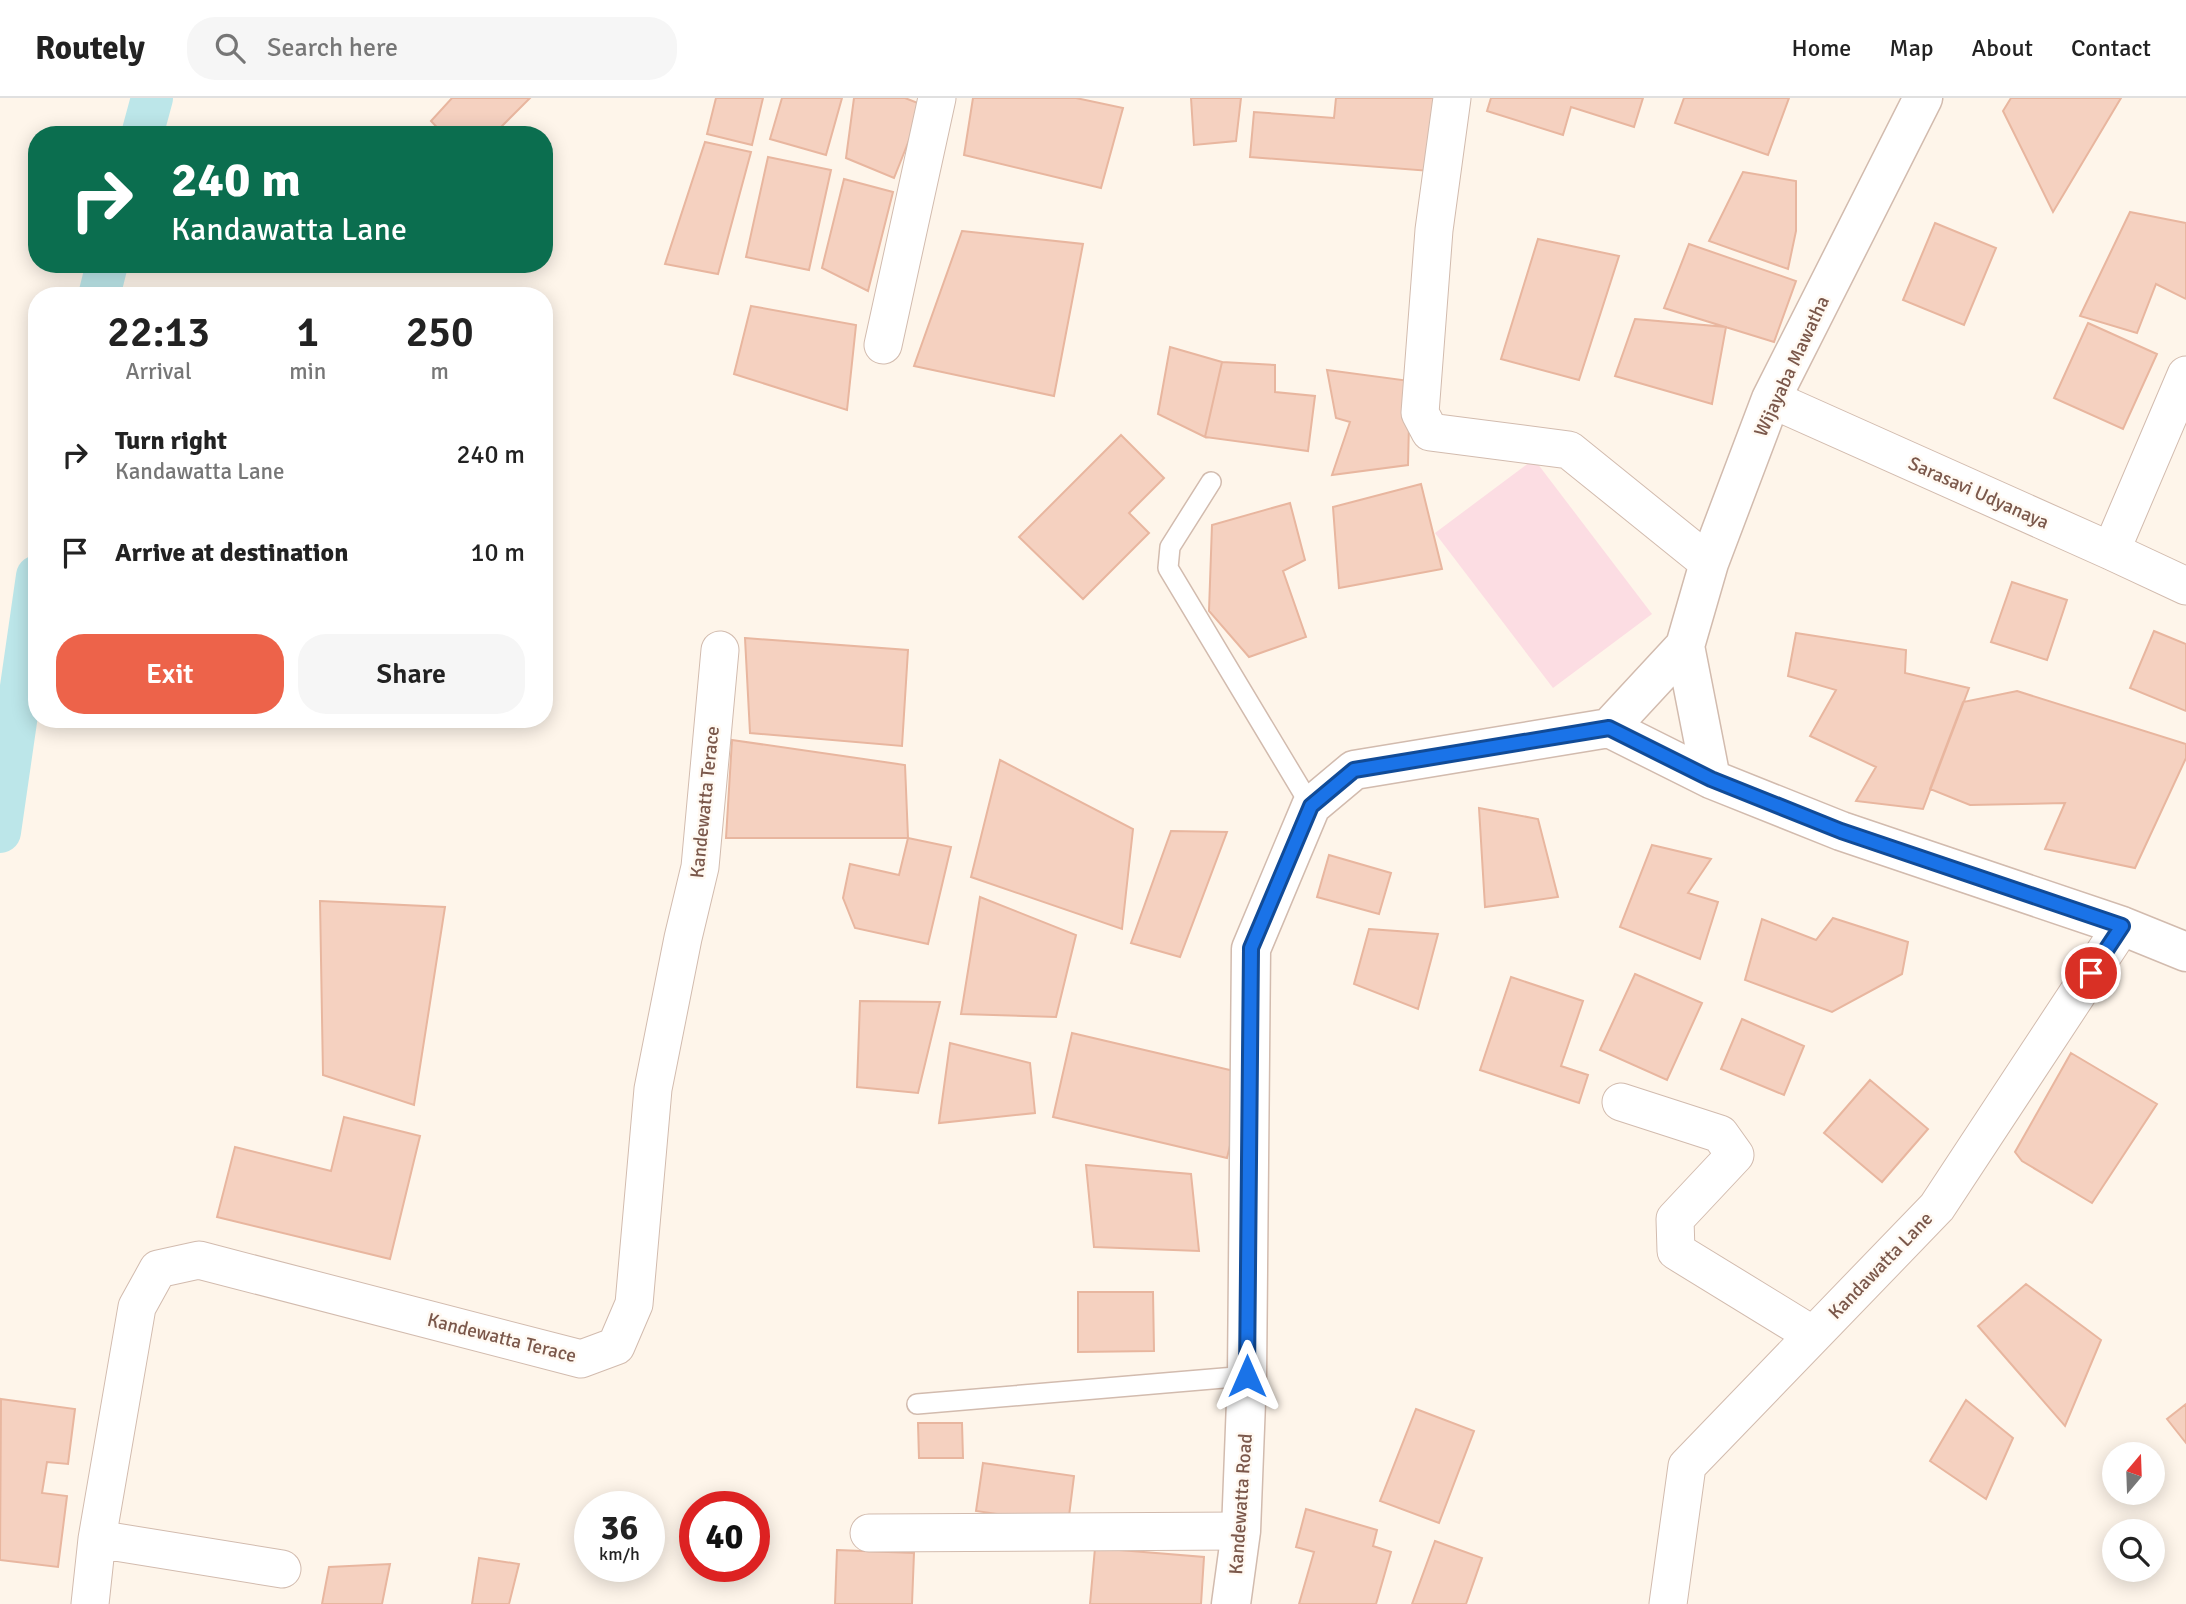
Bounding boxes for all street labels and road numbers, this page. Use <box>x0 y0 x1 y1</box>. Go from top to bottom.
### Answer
street label: Wijayaba Mawatha <box>1749 292 1835 441</box>
street label: Sarasavi Udyanaya <box>1905 451 2053 535</box>
street label: Kandewatta Terace <box>685 725 725 879</box>
street label: Kandawatta Lane <box>1823 1207 1938 1324</box>
street label: Kandewatta Terace <box>425 1308 579 1368</box>
street label: Kandewatta Road <box>1224 1433 1258 1575</box>

